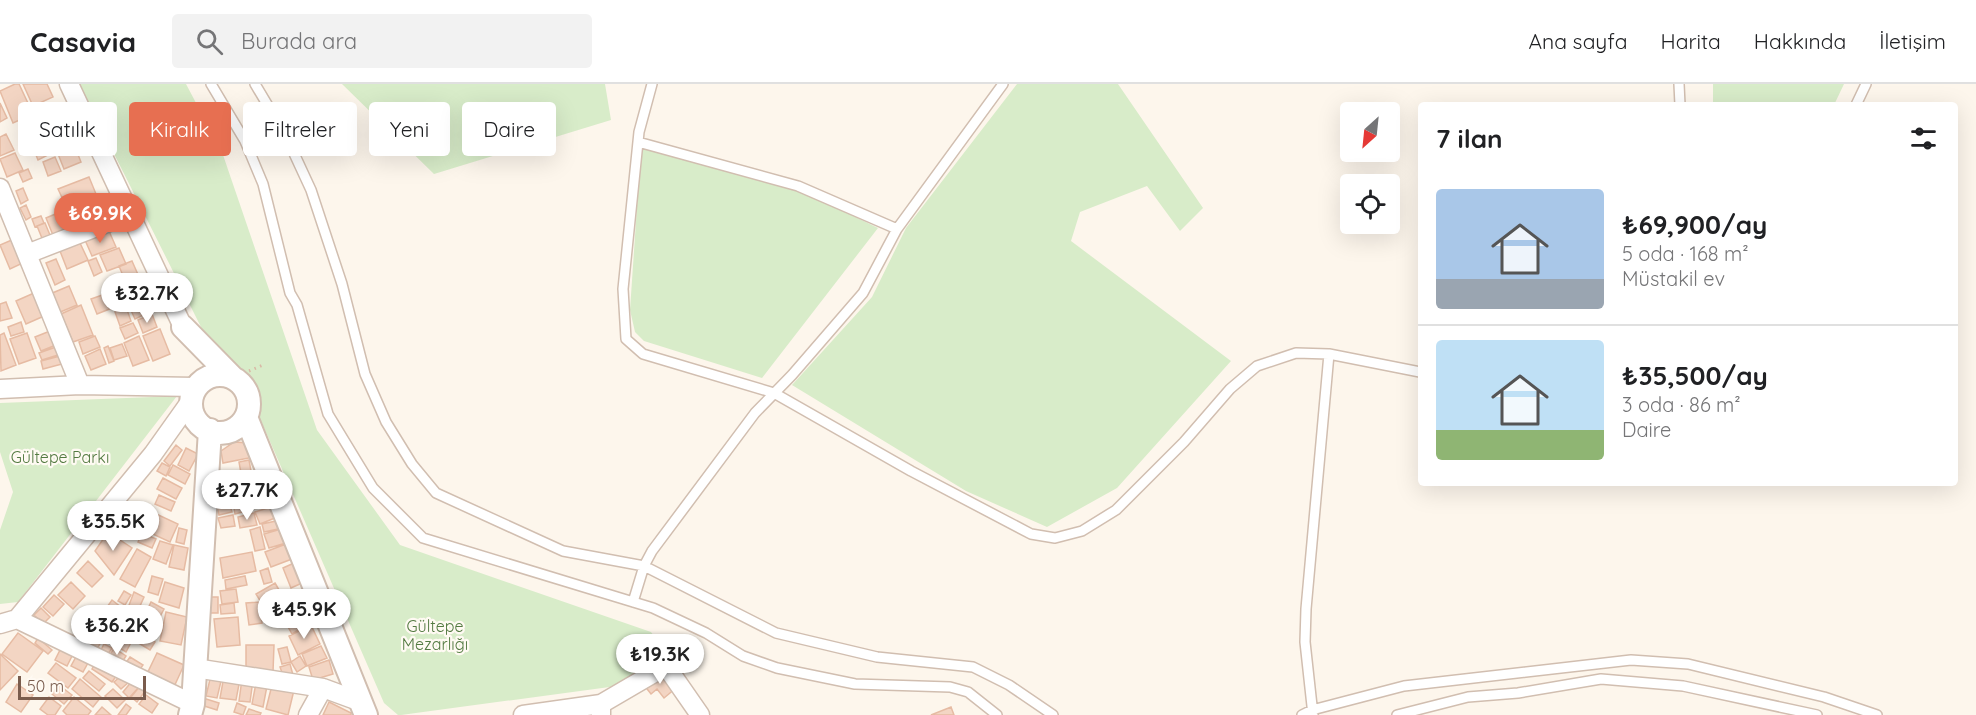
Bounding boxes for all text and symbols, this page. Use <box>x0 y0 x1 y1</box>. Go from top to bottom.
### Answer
search box <box>172 14 592 68</box>
text: Casavia <box>30 24 136 59</box>
icon: search <box>193 25 226 58</box>
text: Burada ara <box>241 27 357 55</box>
text: Ana sayfa <box>1528 28 1628 54</box>
text: Harita <box>1661 28 1721 54</box>
text: Hakkında <box>1754 28 1846 54</box>
text: İletişim <box>1879 28 1946 54</box>
chip: Satılık <box>18 102 117 156</box>
chip: Kiralık <box>129 102 231 156</box>
chip: Filtreler <box>243 102 357 156</box>
chip: Yeni <box>369 102 450 156</box>
chip: Daire <box>462 102 556 156</box>
north arrow <box>1340 102 1400 162</box>
map controls <box>1340 102 1400 234</box>
text: 7 ilan <box>1436 122 1503 155</box>
icon: filters <box>1907 122 1940 155</box>
button: locate <box>1340 174 1400 234</box>
pin: ₺69.9K <box>51 193 149 244</box>
text: ₺69.9K <box>68 200 132 225</box>
text: ₺69,900/ay <box>1622 208 1767 241</box>
icon: home <box>1484 213 1556 285</box>
text: 5 oda · 168 m² <box>1622 241 1749 266</box>
text: Müstakil ev <box>1622 266 1725 291</box>
pin: ₺32.7K <box>98 273 196 324</box>
text: ₺32.7K <box>115 280 179 305</box>
text: ₺35,500/ay <box>1622 359 1768 392</box>
icon: home <box>1484 364 1556 436</box>
text: 3 oda · 86 m² <box>1622 392 1741 417</box>
text: Daire <box>1622 417 1671 442</box>
park label: Gültepe Parkı <box>11 447 109 467</box>
pin: ₺27.7K <box>198 470 296 521</box>
text: ₺27.7K <box>216 477 278 502</box>
pin: ₺35.5K <box>64 501 162 552</box>
text: ₺35.5K <box>81 508 145 533</box>
pin: ₺45.9K <box>255 589 353 640</box>
text: ₺45.9K <box>272 596 336 621</box>
pin: ₺36.2K <box>68 605 166 656</box>
text: ₺36.2K <box>85 612 149 637</box>
park label: Gültepe Mezarlığı <box>402 616 468 654</box>
pin: ₺19.3K <box>611 634 709 685</box>
text: ₺19.3K <box>630 641 690 666</box>
scale bar <box>18 673 146 700</box>
text: 50 m <box>27 676 64 696</box>

